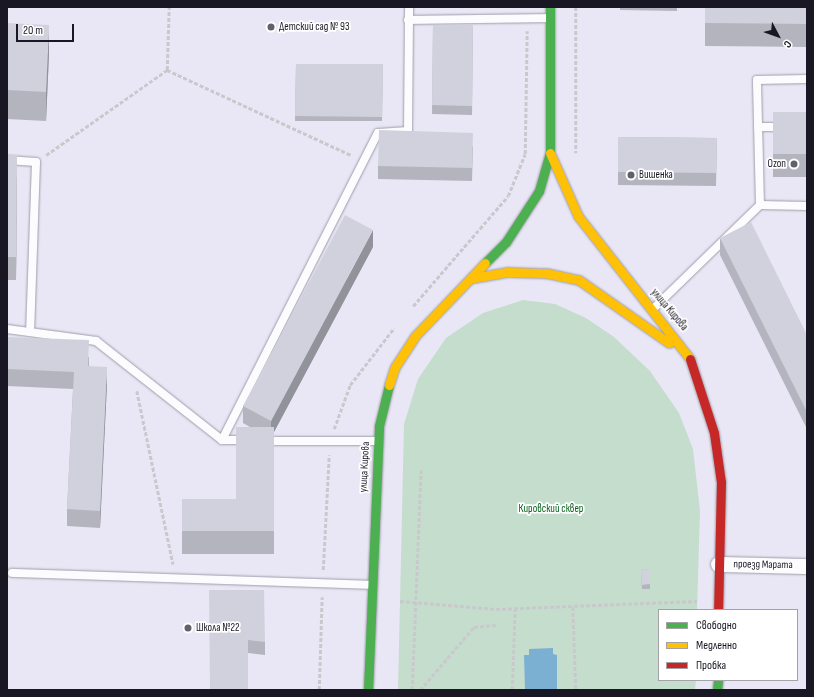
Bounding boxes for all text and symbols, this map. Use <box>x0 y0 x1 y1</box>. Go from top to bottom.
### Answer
scale bar <box>18 16 76 42</box>
north arrow <box>758 16 798 56</box>
place label: Детский сад № 93 <box>279 20 350 34</box>
marker: Детский сад № 93 <box>266 22 276 32</box>
text: 20 m <box>23 23 43 38</box>
text: С <box>781 38 794 51</box>
place label: Ozon <box>768 157 786 171</box>
marker: Ozon <box>789 159 799 169</box>
place label: Вишенка <box>639 168 673 182</box>
marker: Вишенка <box>626 170 636 180</box>
street label: улица Кирова <box>648 286 690 334</box>
street label: улица Кирова <box>357 441 373 493</box>
park label: Кировский сквер <box>519 502 583 516</box>
street label: проезд Марата <box>733 558 793 572</box>
legend <box>658 609 798 681</box>
text: Свободно <box>696 618 737 633</box>
place label: Школа №22 <box>196 621 239 635</box>
marker: Школа №22 <box>183 623 193 633</box>
text: Медленно <box>696 638 737 653</box>
text: Пробка <box>696 658 726 673</box>

